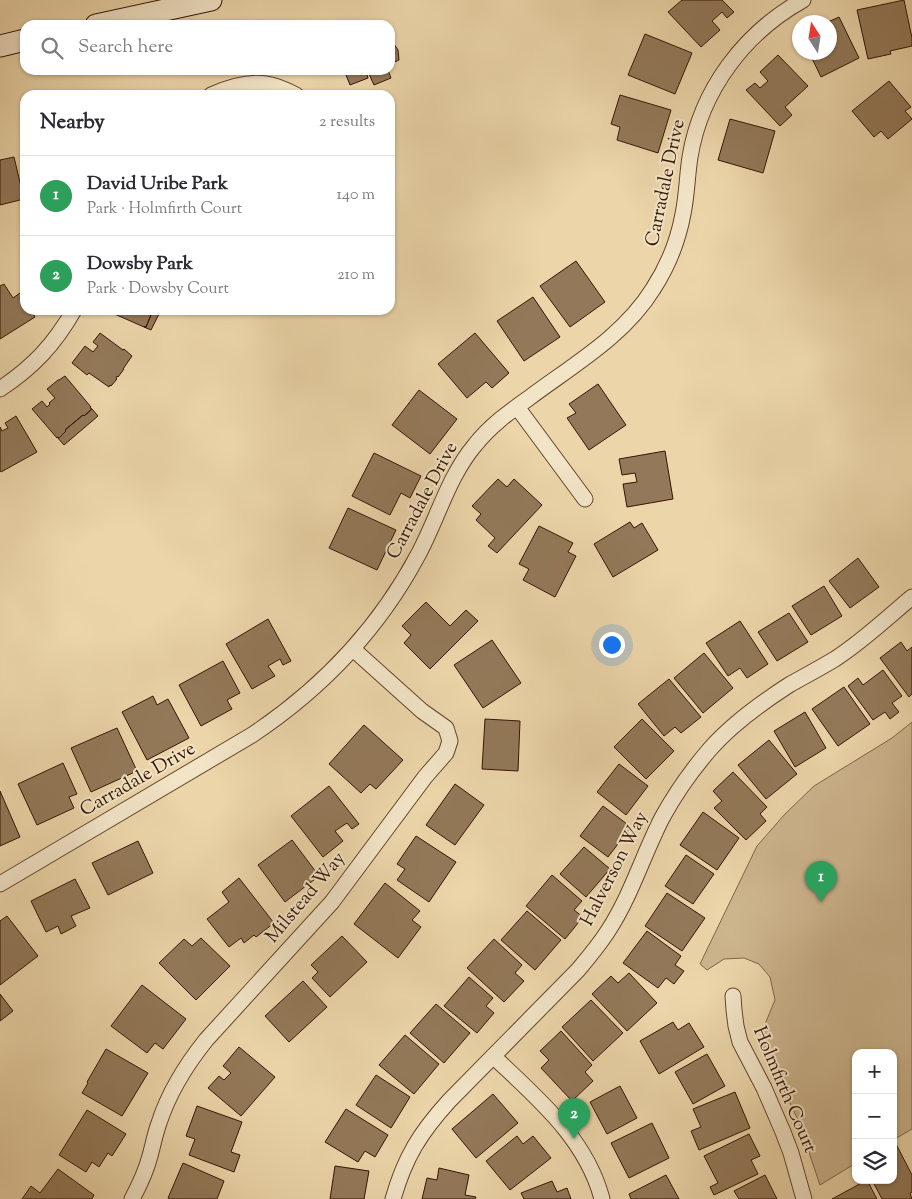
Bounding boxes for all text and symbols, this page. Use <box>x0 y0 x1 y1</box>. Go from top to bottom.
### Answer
north arrow <box>792 15 837 60</box>
search box <box>20 20 395 75</box>
icon: search <box>38 34 66 62</box>
text: Search here <box>78 34 173 61</box>
text: Nearby <box>40 108 105 138</box>
text: 2 results <box>319 111 375 134</box>
street label: Carradale Drive <box>639 117 693 249</box>
text: David Uribe Park <box>87 171 228 198</box>
text: 1 <box>53 184 59 207</box>
text: 140 m <box>337 184 375 207</box>
text: Park · Holmfirth Court <box>87 198 242 221</box>
text: Dowsby Park <box>87 251 193 278</box>
text: 2 <box>52 264 60 287</box>
text: 210 m <box>337 264 375 287</box>
text: Park · Dowsby Court <box>87 278 229 301</box>
street label: Carradale Drive <box>381 437 465 565</box>
your location <box>599 632 625 658</box>
street label: Carradale Drive <box>75 736 201 824</box>
street label: Halverson Way <box>575 807 656 931</box>
street label: Milstead Way <box>260 846 353 950</box>
pin: 1 <box>805 861 837 902</box>
street label: Holmfirth Court <box>745 1022 823 1158</box>
map controls <box>852 1049 897 1184</box>
button: + <box>852 1049 897 1094</box>
button: − <box>852 1094 897 1139</box>
pin: 2 <box>558 1098 590 1139</box>
button: layers <box>852 1139 897 1184</box>

